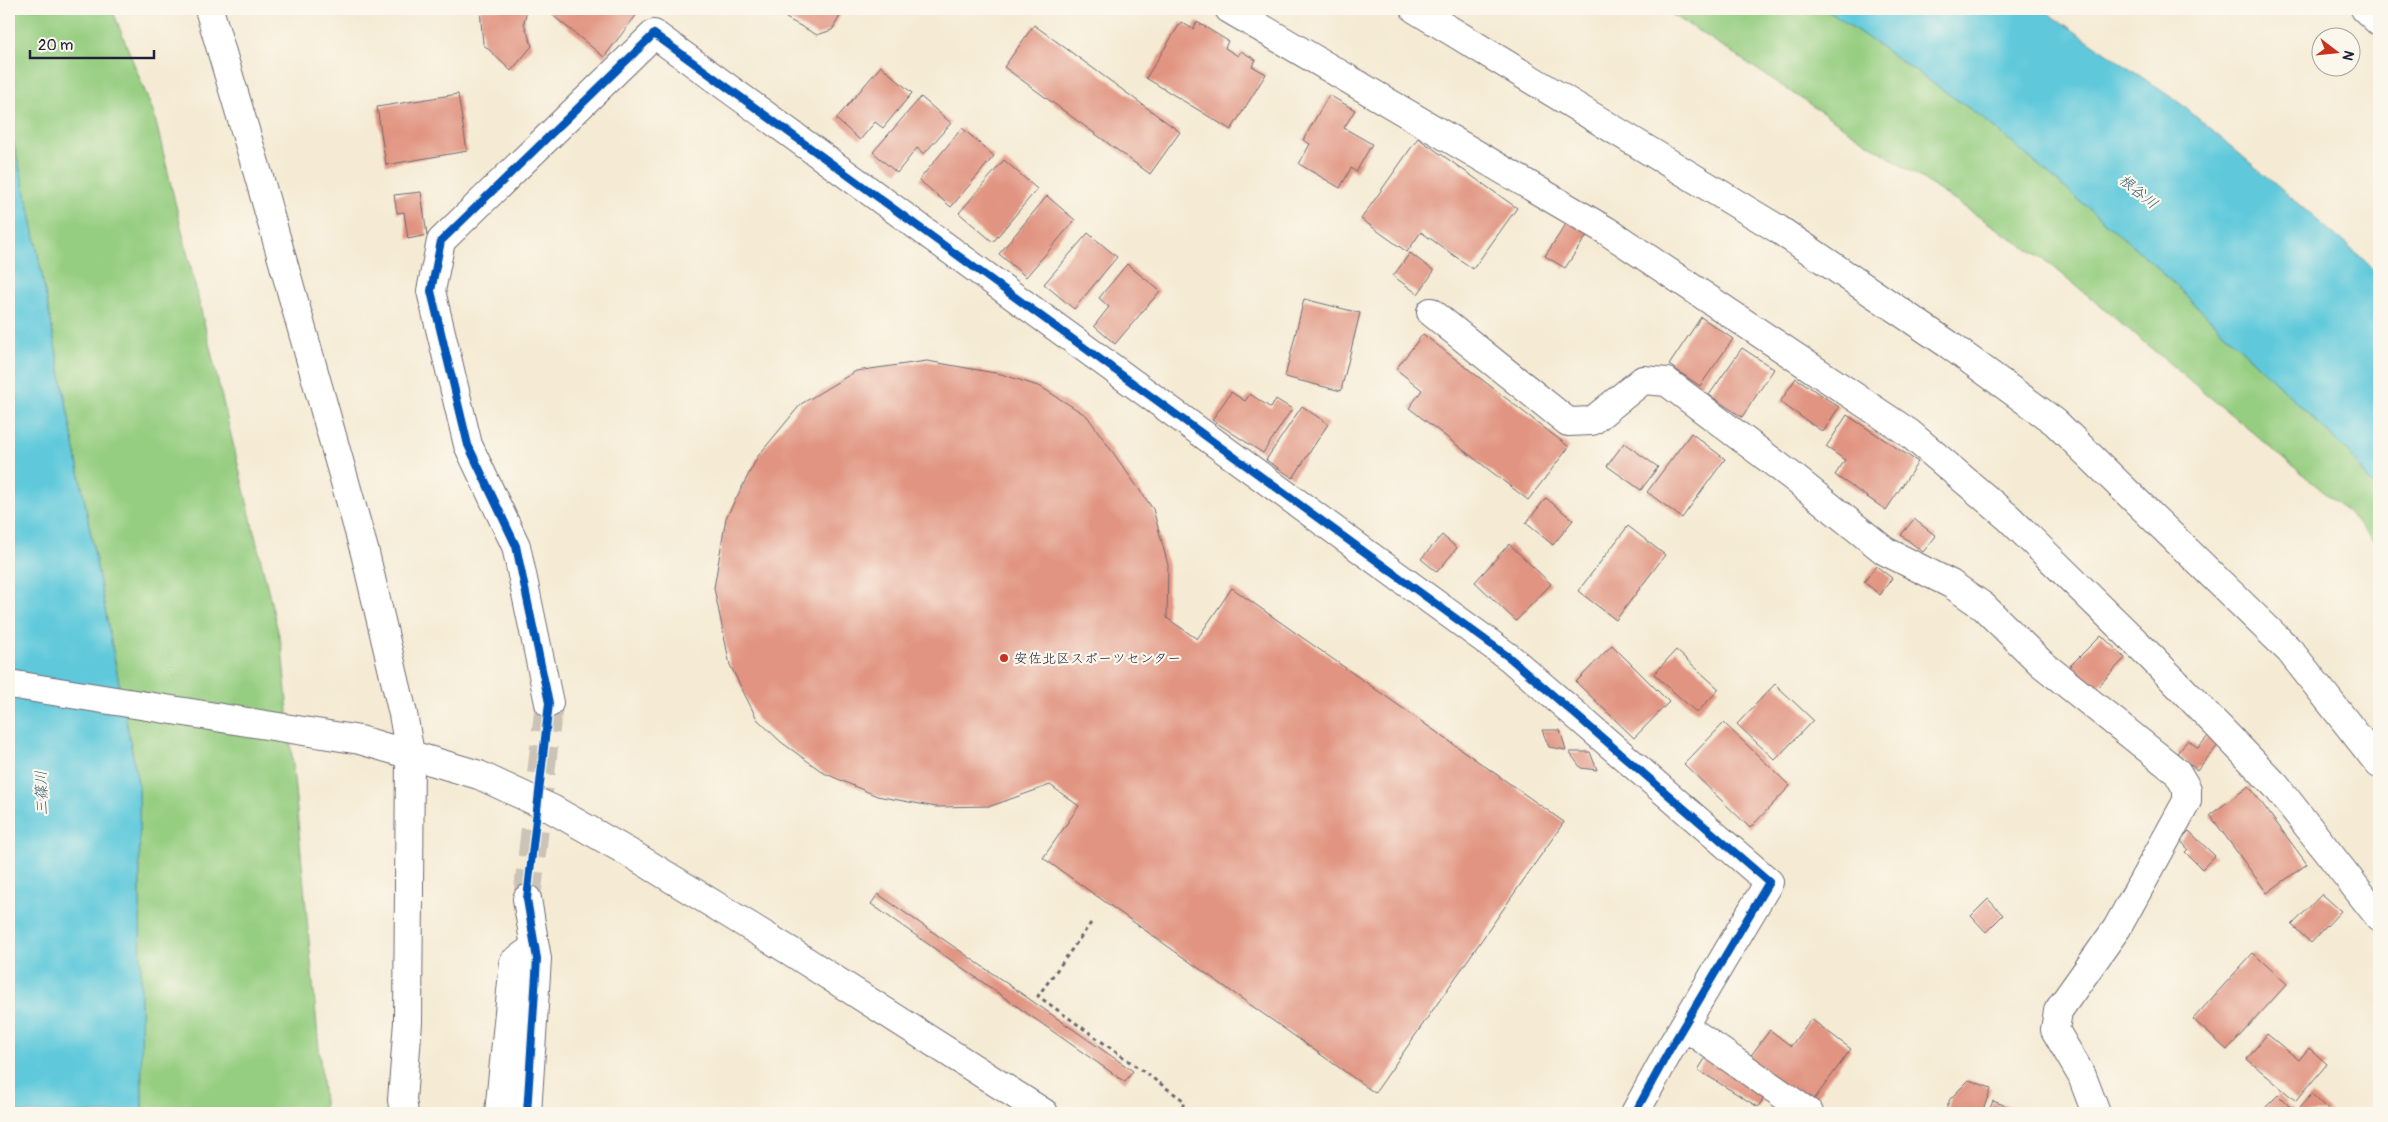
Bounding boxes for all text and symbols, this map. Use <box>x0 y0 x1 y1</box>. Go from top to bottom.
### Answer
scale bar <box>30 28 154 60</box>
north arrow <box>2310 28 2360 78</box>
text: 20 m <box>38 36 73 55</box>
text: N <box>2339 49 2357 62</box>
water label: 根谷川 <box>2115 170 2161 214</box>
place label: 安佐北区スポーツセンター <box>1014 650 1181 667</box>
marker: 安佐北区スポーツセンター <box>998 652 1010 664</box>
water label: 三篠川 <box>32 770 52 816</box>

